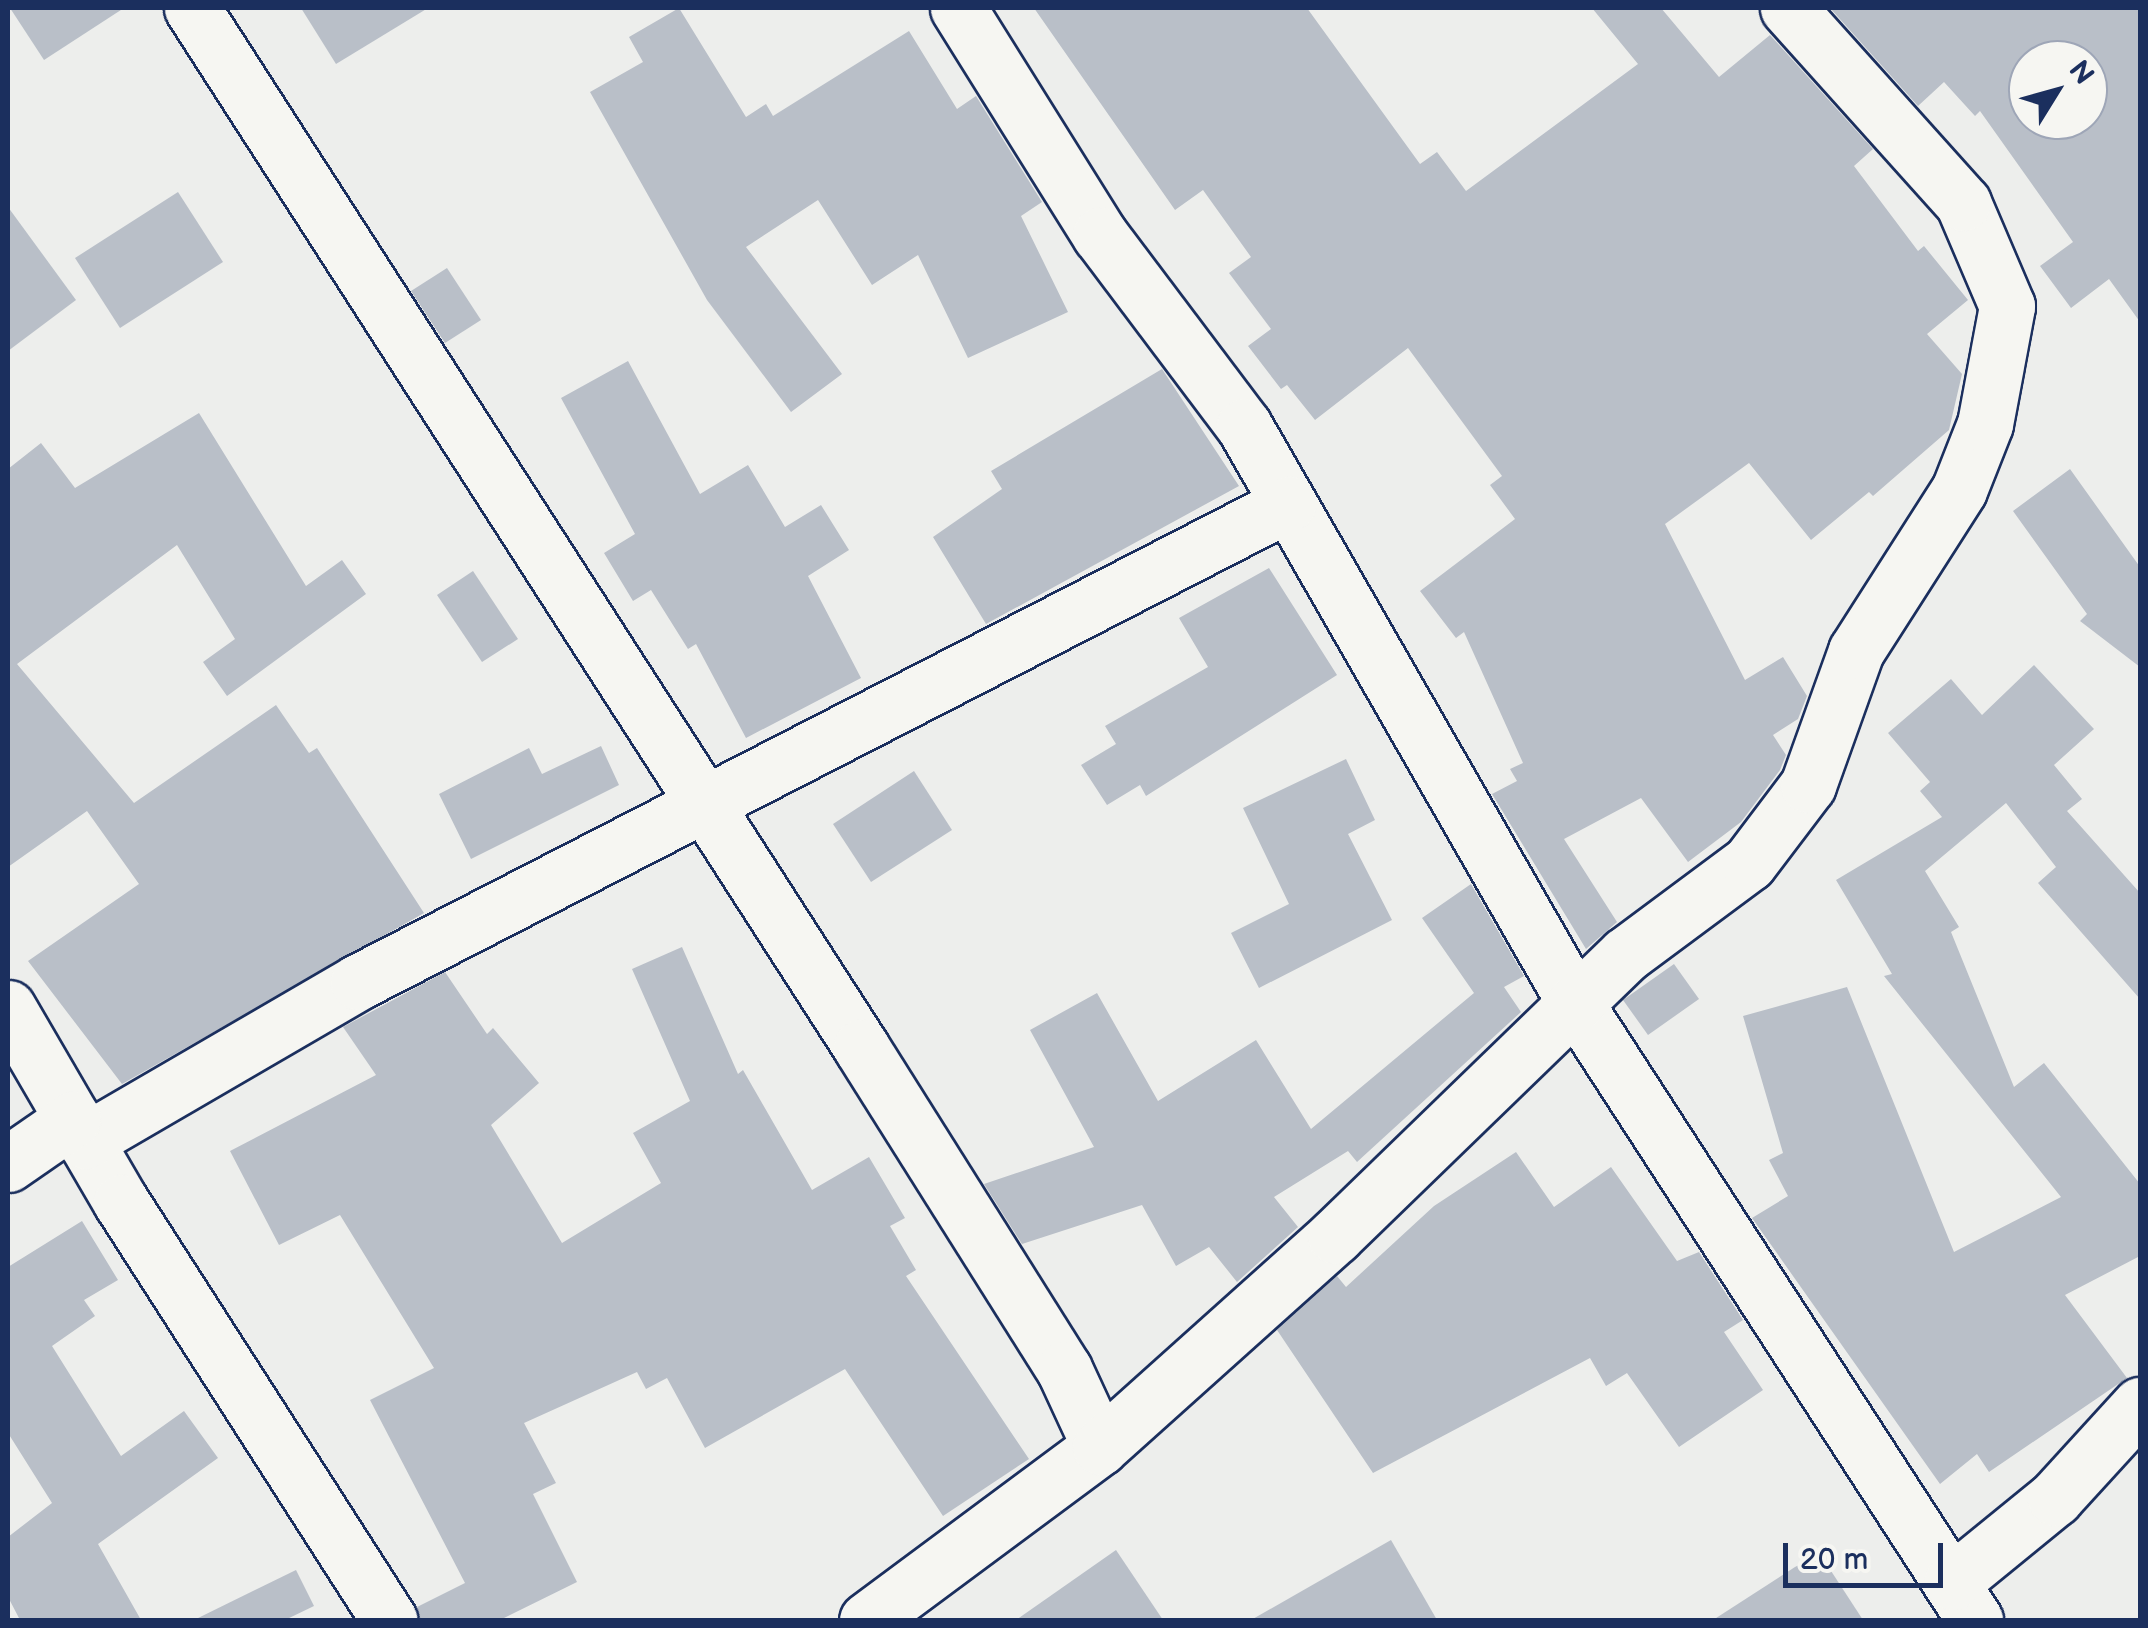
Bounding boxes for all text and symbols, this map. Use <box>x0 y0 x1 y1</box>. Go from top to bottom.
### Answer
north arrow <box>2008 40 2108 140</box>
text: N <box>2061 55 2100 91</box>
scale bar <box>1788 1523 1948 1585</box>
text: 20 m <box>1800 1542 1868 1578</box>

